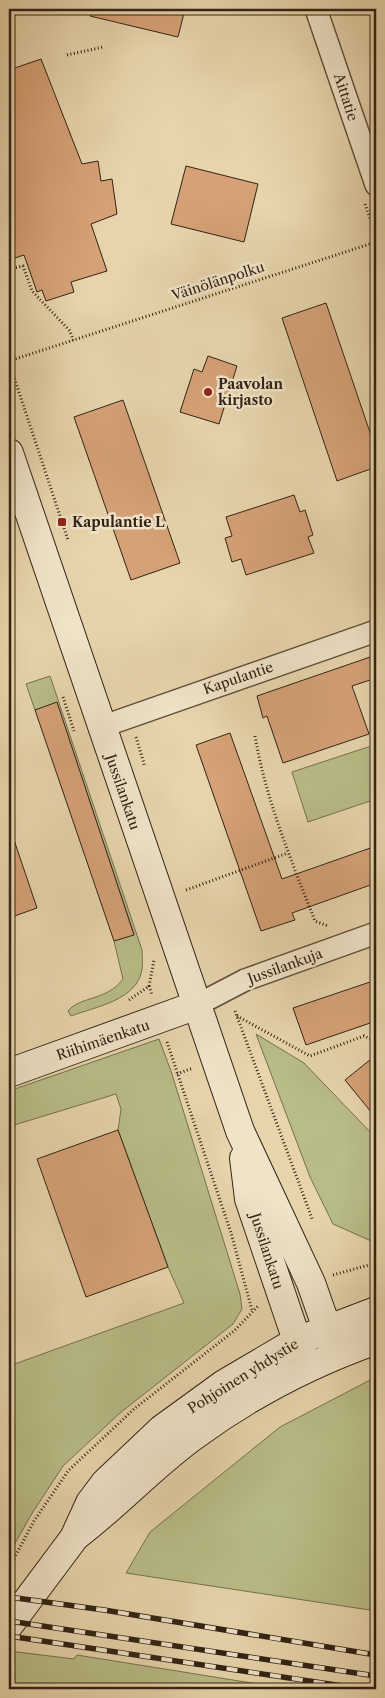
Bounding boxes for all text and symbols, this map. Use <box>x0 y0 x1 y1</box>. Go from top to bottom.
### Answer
street label: Aittatie <box>330 70 362 123</box>
street label: Väinölänpolku <box>168 257 267 305</box>
place label: Paavolan kirjasto <box>218 375 283 409</box>
marker: Paavolan kirjasto <box>202 386 214 398</box>
place label: Kapulantie L <box>72 513 165 531</box>
marker: Kapulantie L <box>56 516 68 528</box>
street label: Kapulantie <box>201 658 276 698</box>
street label: Jussilankatu <box>101 750 144 833</box>
street label: Jussilankuja <box>243 944 325 989</box>
street label: Riihimäenkatu <box>54 1015 152 1064</box>
street label: Jussilankatu <box>246 1209 288 1292</box>
street label: Pohjoinen yhdystie <box>184 1335 302 1417</box>

